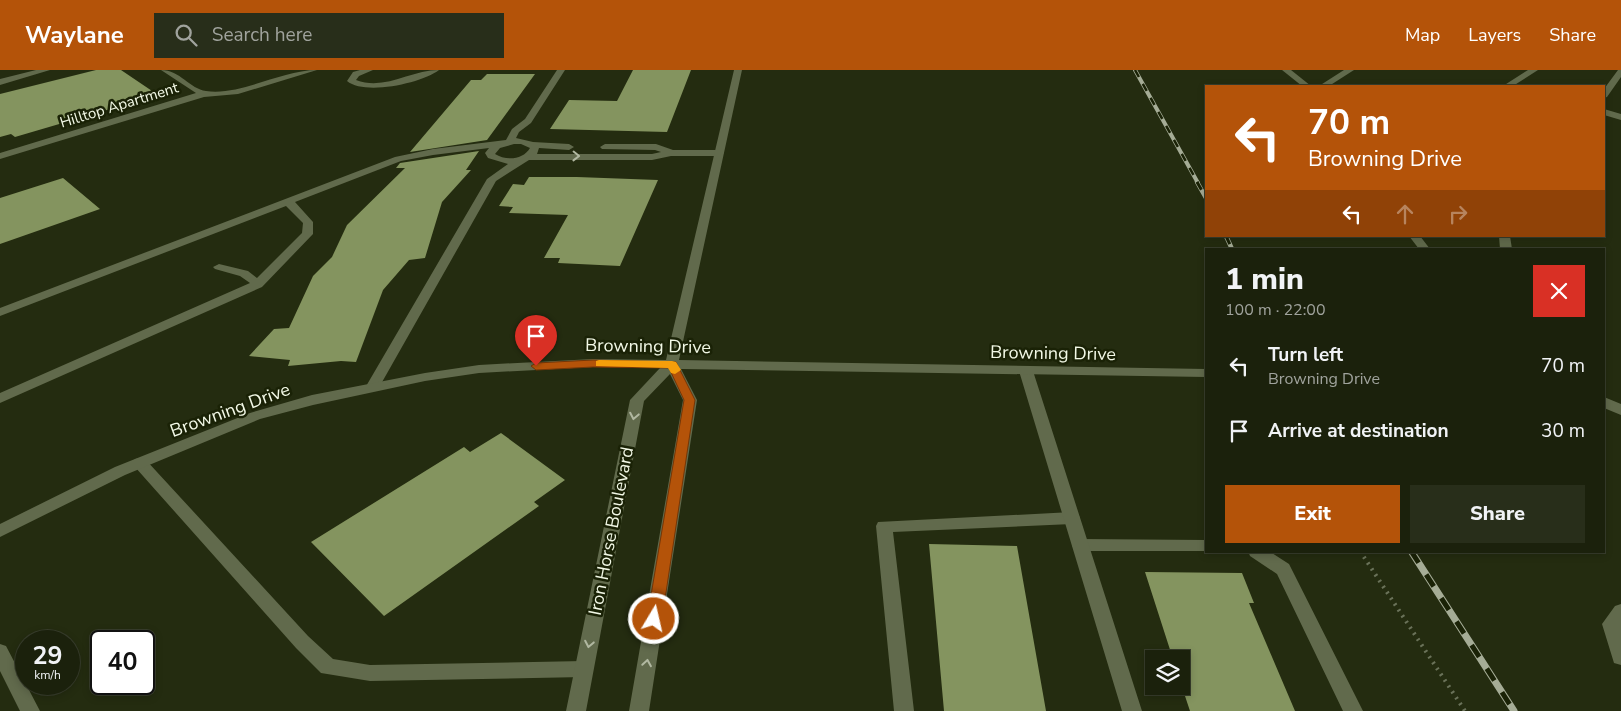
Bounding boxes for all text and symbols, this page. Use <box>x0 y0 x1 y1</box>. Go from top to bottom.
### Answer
search box <box>154 13 504 58</box>
text: Waylane <box>25 19 124 51</box>
icon: search <box>172 21 200 49</box>
text: Search here <box>212 22 312 48</box>
text: Map <box>1405 23 1440 47</box>
text: Layers <box>1468 23 1521 47</box>
text: Share <box>1549 23 1596 47</box>
street label: Hilltop Apartment <box>57 77 181 133</box>
text: 70 m <box>1308 99 1390 146</box>
icon: left <box>1225 105 1290 170</box>
text: Browning Drive <box>1308 144 1462 174</box>
one-way arrow <box>572 151 580 161</box>
icon: left <box>1338 200 1366 228</box>
icon: ahead <box>1391 200 1419 228</box>
icon: right <box>1444 200 1472 228</box>
text: 1 min <box>1225 259 1304 300</box>
button: close <box>1533 265 1585 317</box>
text: 100 m · 22:00 <box>1225 299 1326 321</box>
pin <box>515 315 557 366</box>
icon: arrive <box>522 322 550 350</box>
street label: Browning Drive <box>585 333 711 359</box>
street label: Browning Drive <box>990 340 1116 366</box>
text: Turn left <box>1268 342 1343 368</box>
icon: left <box>1225 352 1253 380</box>
text: 70 m <box>1541 353 1585 379</box>
text: Browning Drive <box>1268 368 1380 390</box>
street label: Browning Drive <box>167 377 293 443</box>
one-way arrow <box>630 412 640 420</box>
icon: arrive <box>1225 417 1253 445</box>
text: Arrive at destination <box>1268 418 1449 444</box>
text: 30 m <box>1541 418 1585 444</box>
street label: Iron Horse Boulevard <box>583 445 639 617</box>
button: Exit <box>1225 485 1400 543</box>
button: Share <box>1410 485 1585 543</box>
position arrow <box>627 592 679 644</box>
speed limit sign: 40 <box>90 630 155 695</box>
text: 29 <box>32 639 63 673</box>
one-way arrow <box>584 640 595 649</box>
map controls <box>1145 650 1190 695</box>
button: layers <box>1145 650 1190 695</box>
one-way arrow <box>641 659 652 667</box>
text: km/h <box>34 667 61 683</box>

